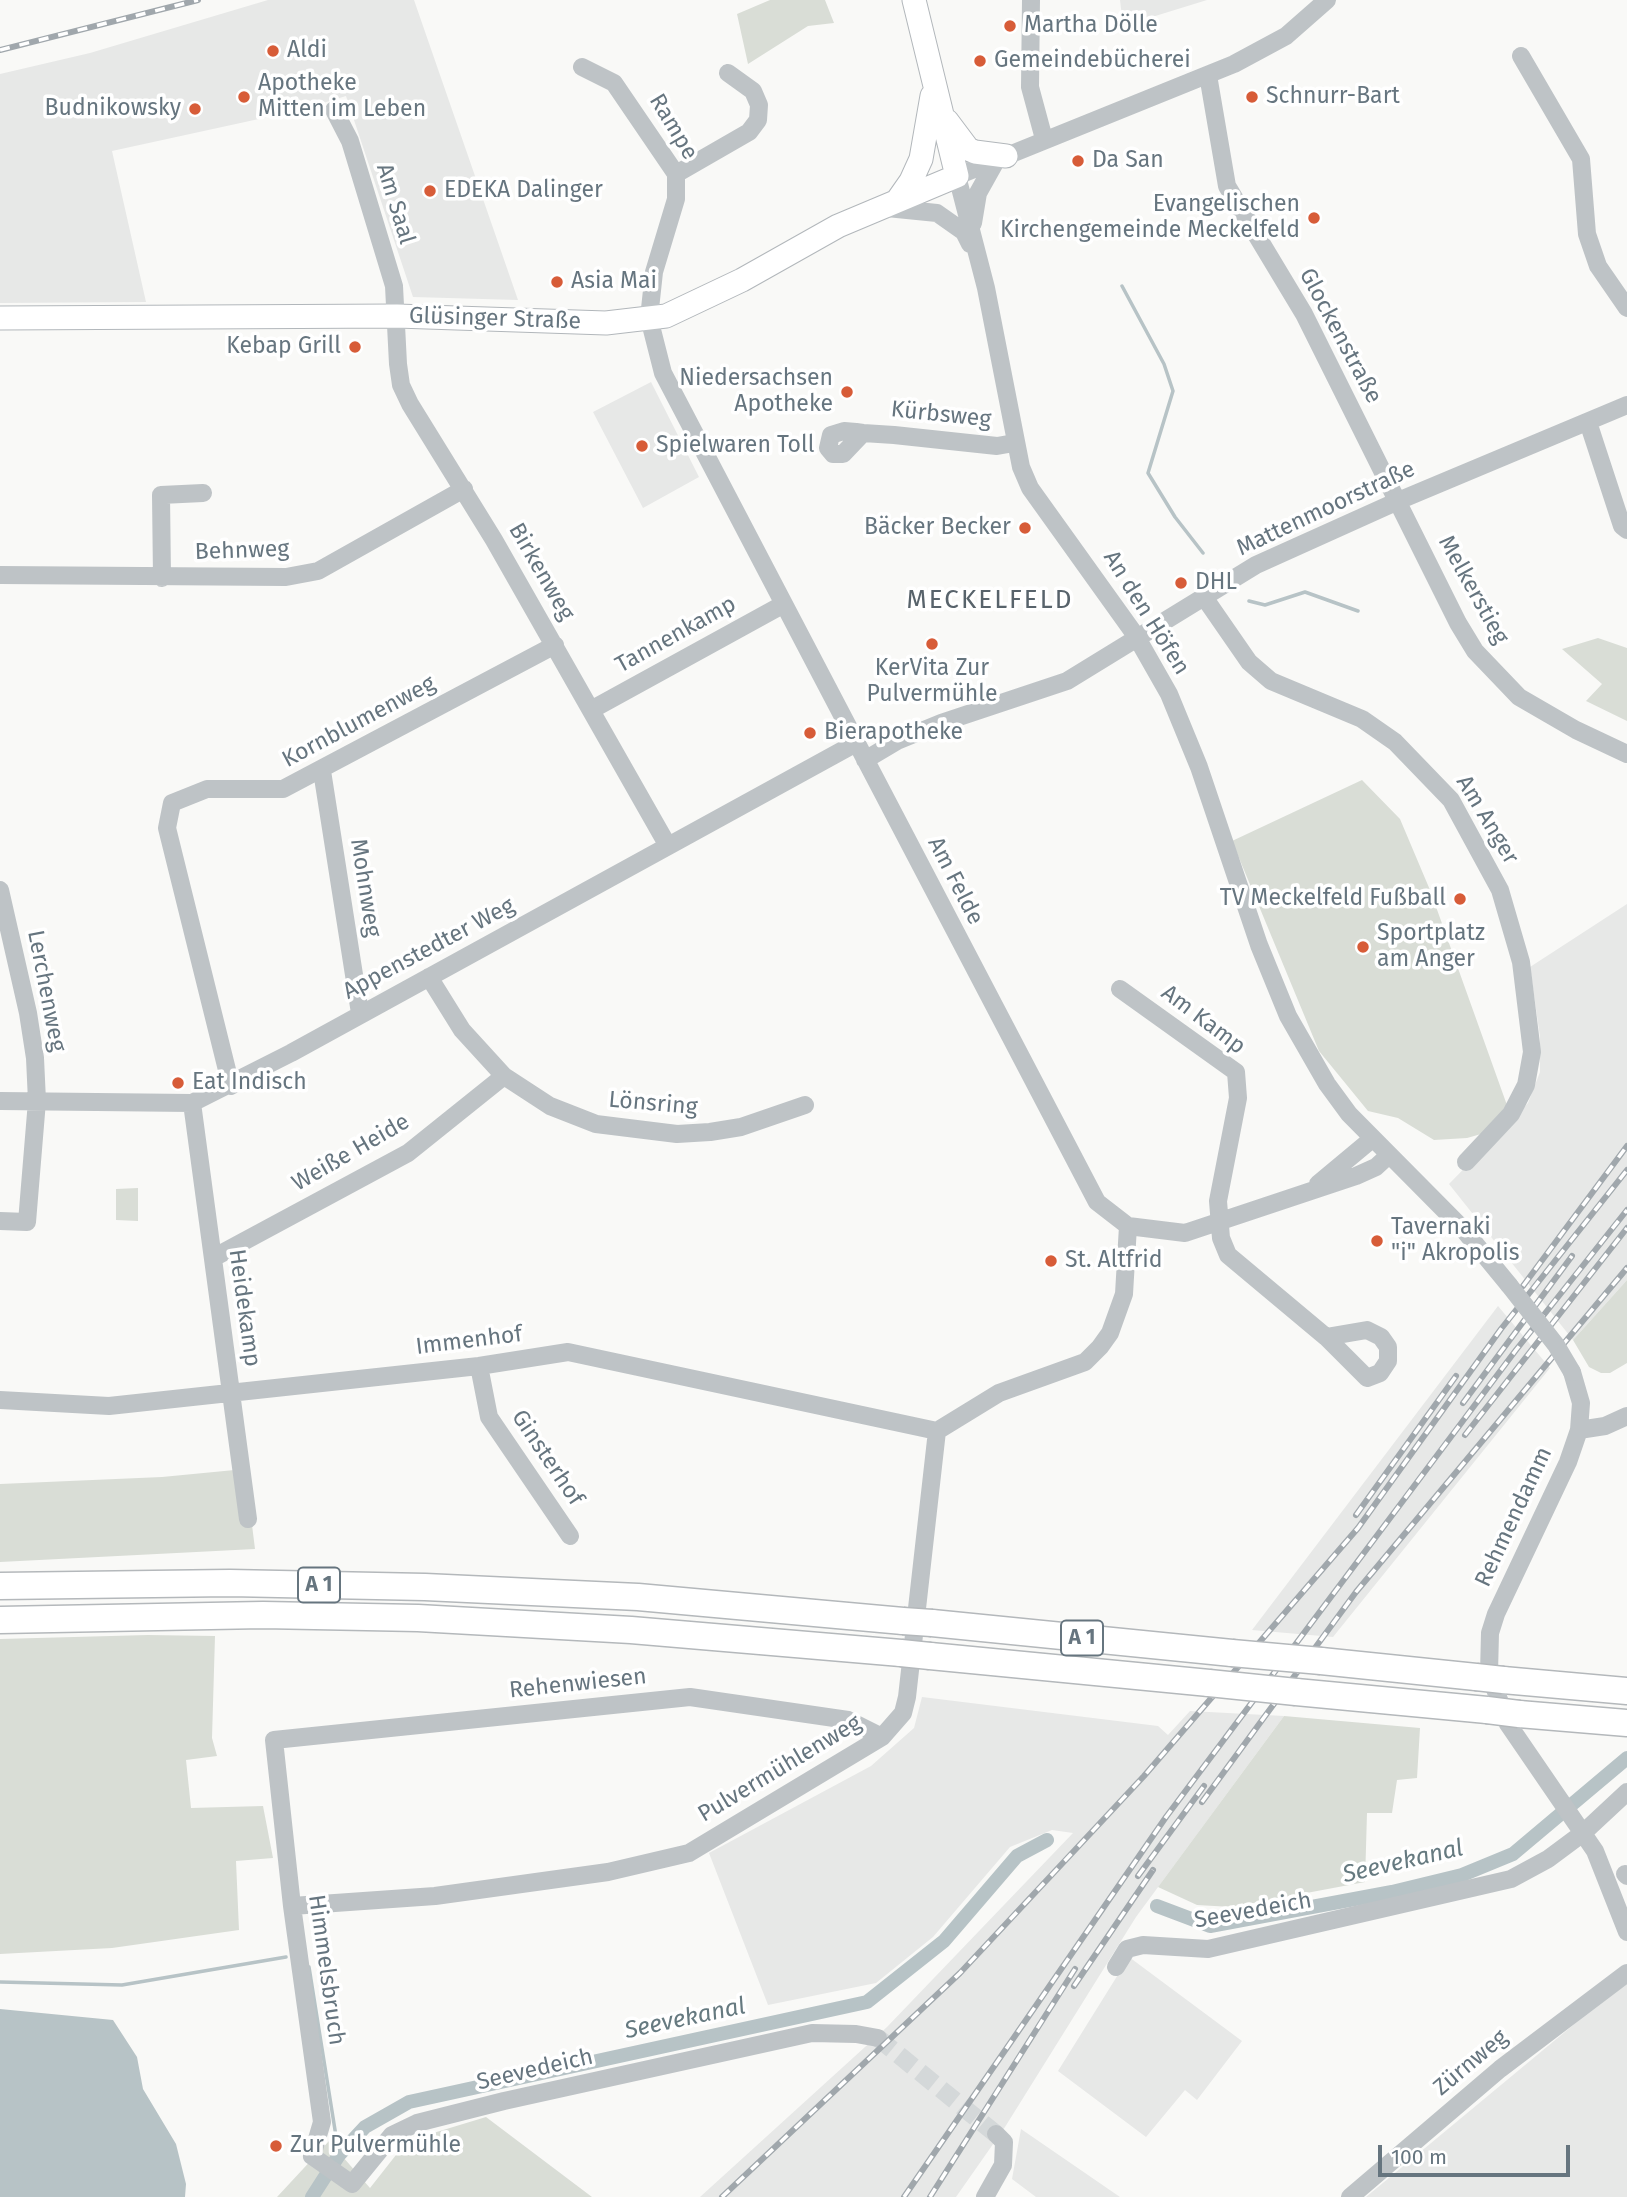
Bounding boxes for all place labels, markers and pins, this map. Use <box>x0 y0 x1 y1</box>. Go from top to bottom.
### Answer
place label: Martha Dölle <box>1024 12 1158 40</box>
marker: Martha Dölle <box>1002 18 1018 34</box>
place label: Aldi <box>287 37 327 65</box>
marker: Aldi <box>265 43 281 59</box>
place label: Gemeindebücherei <box>994 47 1191 75</box>
marker: Gemeindebücherei <box>972 53 988 69</box>
place label: Apotheke Mitten im Leben <box>258 70 426 124</box>
place label: Schnurr-Bart <box>1266 83 1400 111</box>
marker: Apotheke Mitten im Leben <box>236 89 252 105</box>
marker: Schnurr-Bart <box>1244 89 1260 105</box>
place label: Budnikowsky <box>45 95 181 123</box>
marker: Budnikowsky <box>187 101 203 117</box>
place label: Da San <box>1092 147 1164 175</box>
marker: Da San <box>1070 153 1086 169</box>
place label: EDEKA Dalinger <box>444 177 603 205</box>
marker: EDEKA Dalinger <box>422 183 438 199</box>
place label: Evangelischen Kirchengemeinde Meckelfeld <box>1000 191 1300 245</box>
marker: Evangelischen Kirchengemeinde Meckelfeld <box>1306 210 1322 226</box>
place label: Asia Mai <box>571 268 657 296</box>
marker: Asia Mai <box>549 274 565 290</box>
place label: Kebap Grill <box>226 333 341 361</box>
marker: Kebap Grill <box>347 339 363 355</box>
place label: Niedersachsen Apotheke <box>679 365 833 419</box>
marker: Niedersachsen Apotheke <box>839 384 855 400</box>
place label: Spielwaren Toll <box>656 432 815 460</box>
marker: Spielwaren Toll <box>634 438 650 454</box>
place label: Bäcker Becker <box>864 514 1011 542</box>
marker: Bäcker Becker <box>1017 520 1033 536</box>
place label: DHL <box>1195 569 1237 597</box>
marker: DHL <box>1173 575 1189 591</box>
marker: KerVita Zur Pulvermühle <box>924 636 940 652</box>
place label: KerVita Zur Pulvermühle <box>866 655 998 709</box>
place label: Bierapotheke <box>824 719 963 747</box>
marker: Bierapotheke <box>802 725 818 741</box>
place label: TV Meckelfeld Fußball <box>1220 885 1446 913</box>
marker: TV Meckelfeld Fußball <box>1452 891 1468 907</box>
place label: Sportplatz am Anger <box>1377 920 1485 974</box>
marker: Sportplatz am Anger <box>1355 939 1371 955</box>
place label: Eat Indisch <box>192 1069 307 1097</box>
marker: Eat Indisch <box>170 1075 186 1091</box>
place label: Tavernaki "i" Akropolis <box>1391 1214 1520 1268</box>
marker: Tavernaki "i" Akropolis <box>1369 1233 1385 1249</box>
place label: St. Altfrid <box>1065 1247 1163 1275</box>
marker: St. Altfrid <box>1043 1253 1059 1269</box>
place label: Zur Pulvermühle <box>290 2132 461 2160</box>
marker: Zur Pulvermühle <box>268 2138 284 2154</box>

